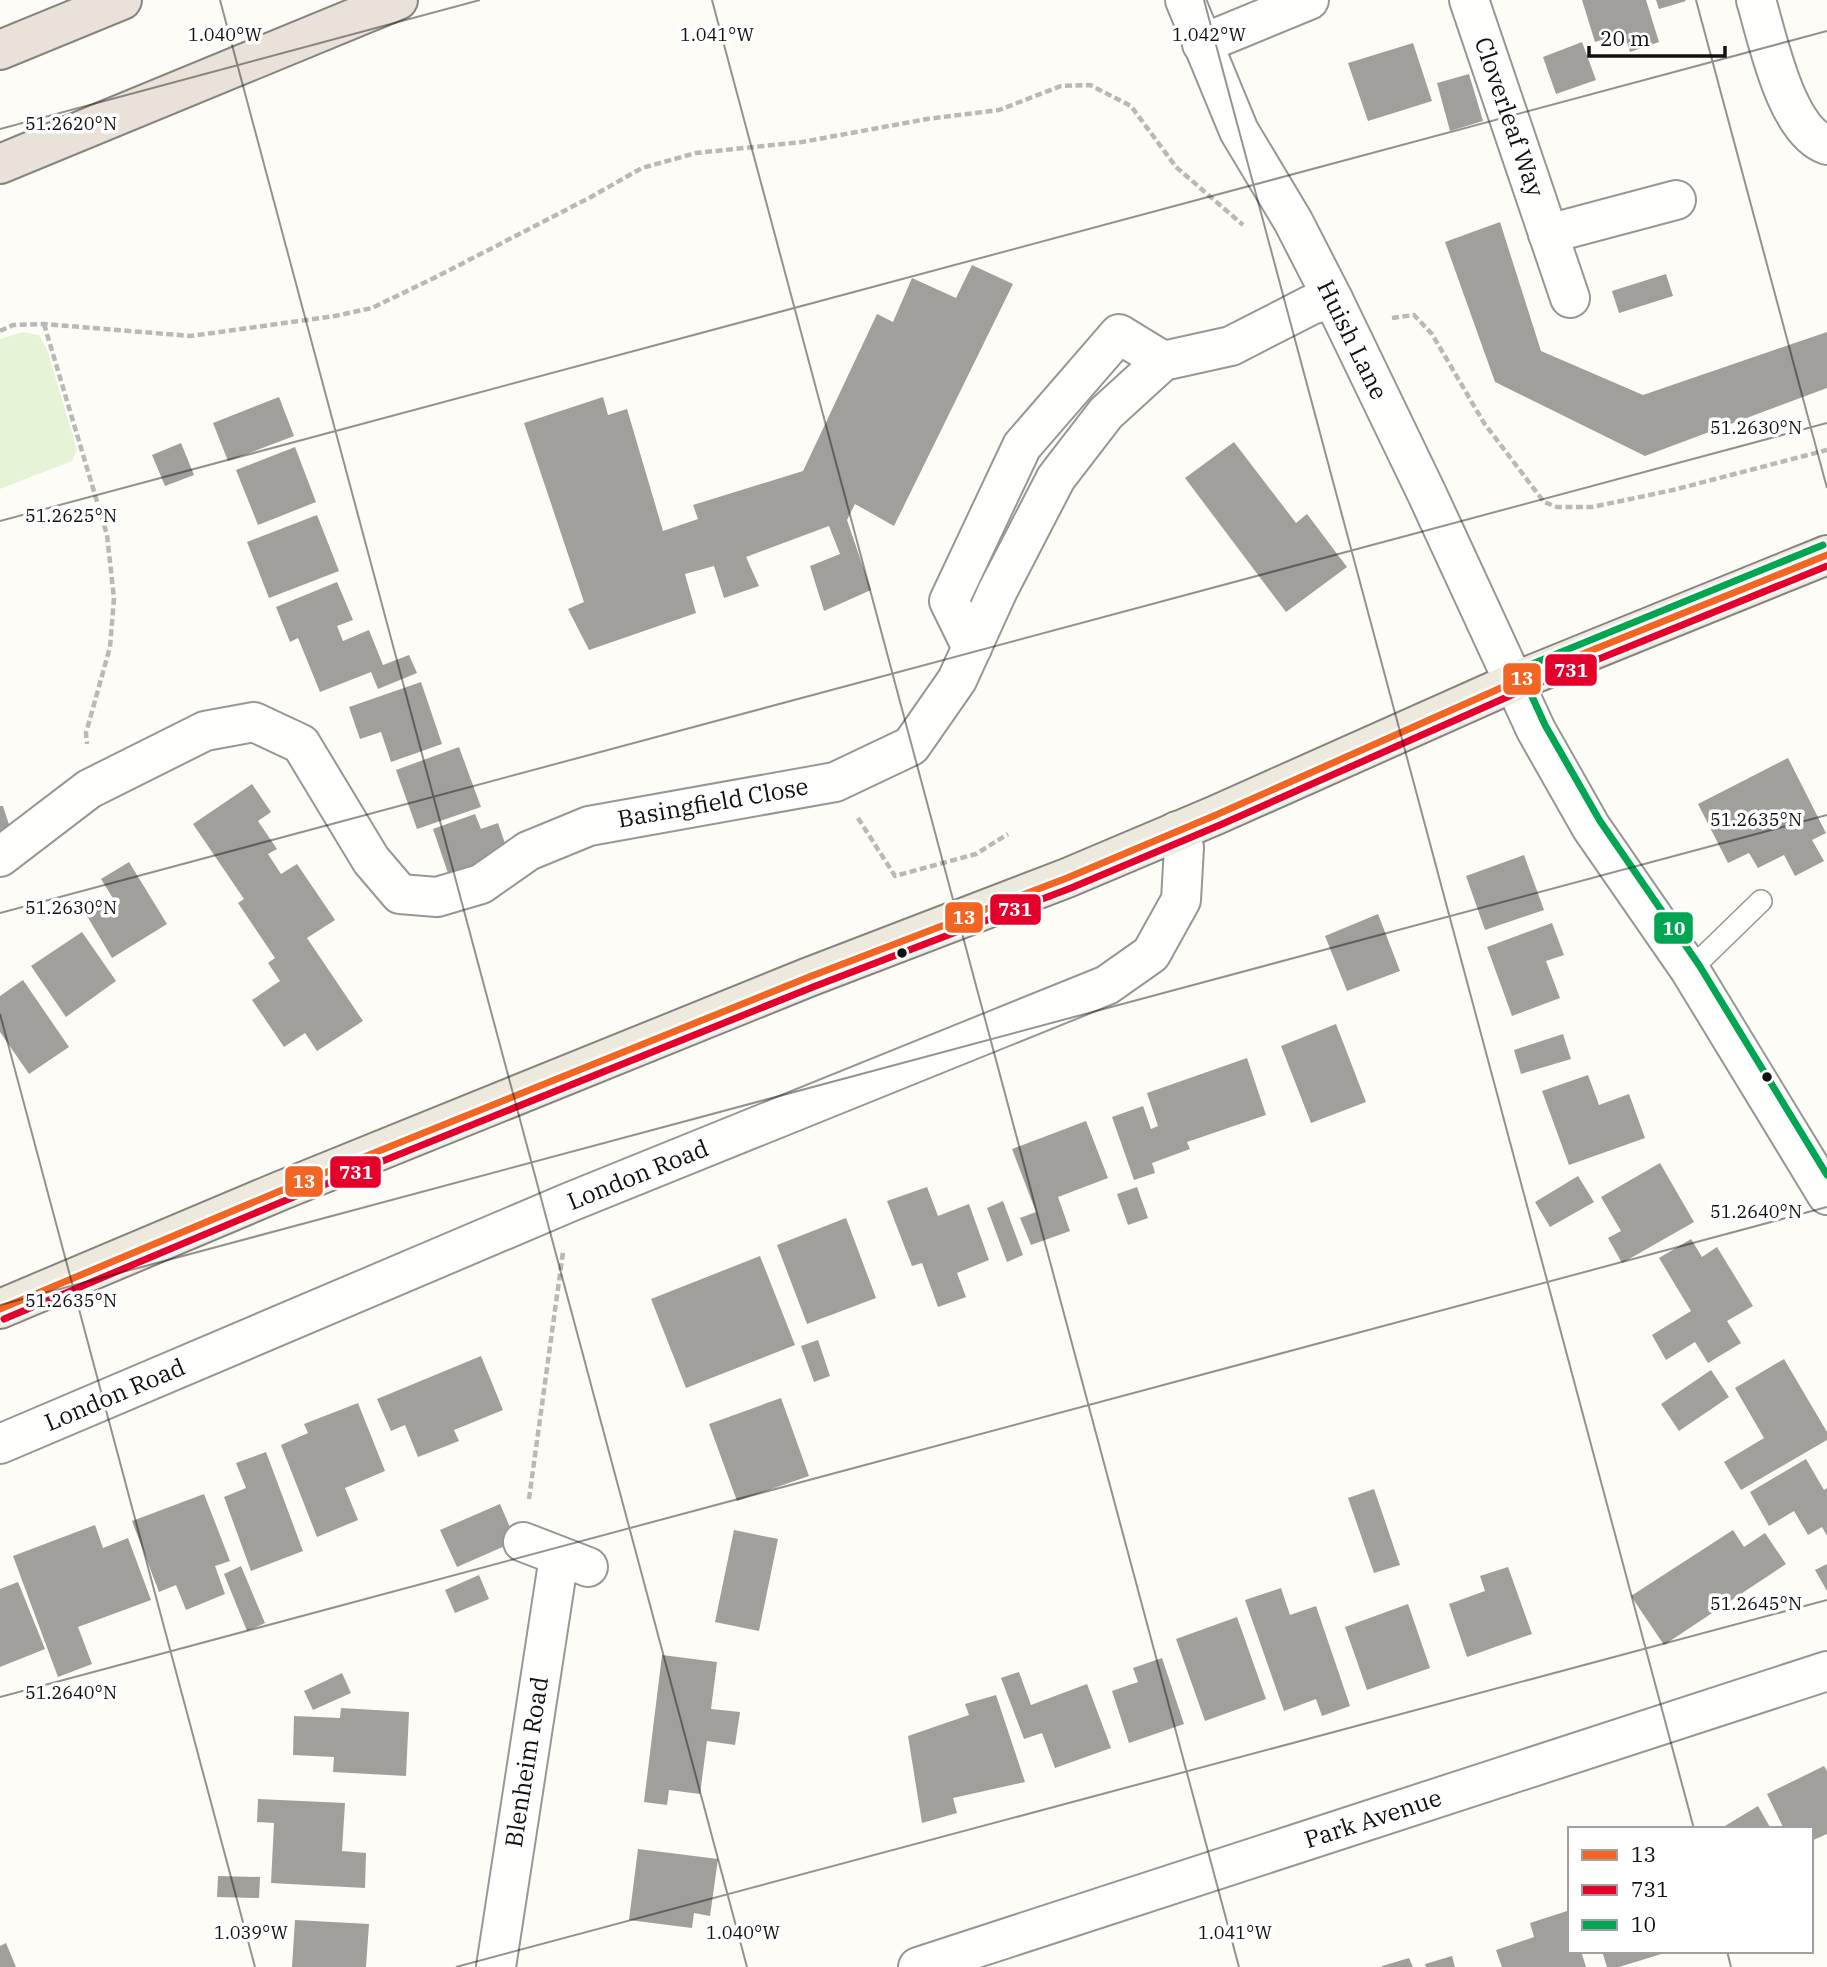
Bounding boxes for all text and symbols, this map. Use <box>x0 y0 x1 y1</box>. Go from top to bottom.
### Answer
scale bar <box>1589 14 1726 58</box>
text: 1.040°W <box>188 23 262 46</box>
text: 1.041°W <box>680 23 754 46</box>
text: 1.042°W <box>1172 23 1246 46</box>
text: 20 m <box>1600 24 1650 52</box>
street label: Cloverleaf Way <box>1468 33 1552 201</box>
text: 51.2620°N <box>25 112 117 135</box>
street label: Huish Lane <box>1310 275 1396 405</box>
text: 51.2630°N <box>1710 416 1802 439</box>
text: 51.2625°N <box>25 504 117 527</box>
line badge: 731 <box>1544 653 1598 687</box>
text: 731 <box>1554 658 1588 682</box>
line badge: 13 <box>1502 662 1542 696</box>
text: 13 <box>1511 666 1533 690</box>
street label: Basingfield Close <box>615 769 811 835</box>
text: 51.2635°N <box>1710 808 1802 831</box>
line badge: 731 <box>989 893 1042 926</box>
text: 51.2630°N <box>25 896 117 919</box>
text: 731 <box>998 897 1032 921</box>
line badge: 13 <box>944 901 984 934</box>
text: 13 <box>953 905 975 929</box>
line badge: 10 <box>1653 911 1694 945</box>
text: 10 <box>1663 916 1685 940</box>
unlabelled marker <box>895 946 909 960</box>
unlabelled marker <box>1760 1070 1774 1084</box>
street label: London Road <box>562 1131 713 1217</box>
line badge: 731 <box>329 1155 382 1189</box>
text: 731 <box>339 1160 373 1184</box>
line badge: 13 <box>284 1165 324 1198</box>
text: 13 <box>293 1169 315 1193</box>
text: 51.2640°N <box>1710 1200 1802 1223</box>
text: 51.2635°N <box>25 1289 117 1312</box>
street label: London Road <box>40 1350 190 1438</box>
text: 51.2645°N <box>1710 1592 1802 1615</box>
street label: Blenheim Road <box>497 1674 555 1850</box>
text: 51.2640°N <box>25 1681 117 1704</box>
street label: Park Avenue <box>1300 1781 1445 1855</box>
legend <box>1568 1827 1813 1953</box>
text: 13 <box>1631 1840 1656 1868</box>
text: 731 <box>1631 1875 1669 1903</box>
text: 10 <box>1631 1910 1656 1938</box>
text: 1.039°W <box>214 1921 288 1944</box>
text: 1.040°W <box>706 1921 780 1944</box>
text: 1.041°W <box>1198 1921 1272 1944</box>

